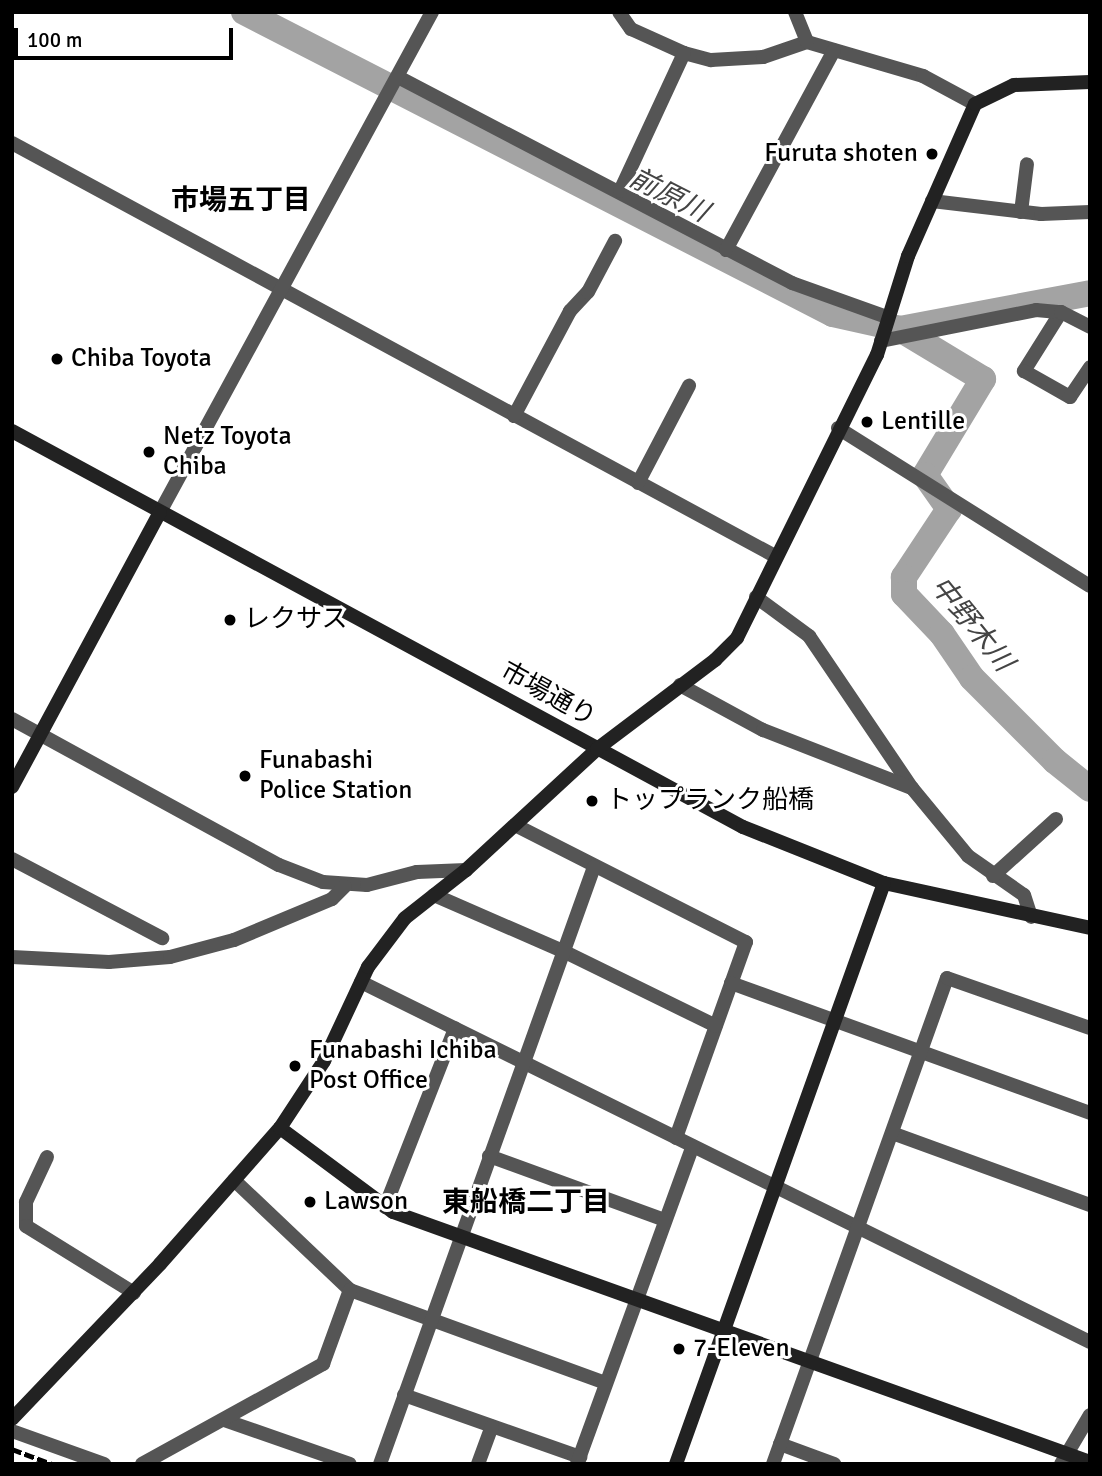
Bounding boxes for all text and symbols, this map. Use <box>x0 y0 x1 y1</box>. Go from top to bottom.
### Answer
scale bar <box>18 14 236 58</box>
text: 100 m <box>27 27 82 53</box>
place label: Furuta shoten <box>764 138 918 170</box>
marker: Furuta shoten <box>924 146 940 162</box>
water label: 前原川 <box>624 161 714 229</box>
district label: 市場五丁目 <box>171 183 311 217</box>
place label: Chiba Toyota <box>71 343 212 375</box>
marker: Chiba Toyota <box>49 351 65 367</box>
place label: Lentille <box>881 406 965 438</box>
marker: Lentille <box>859 414 875 430</box>
place label: Netz Toyota Chiba <box>163 421 292 482</box>
marker: Netz Toyota Chiba <box>141 444 157 460</box>
water label: 中野木川 <box>924 570 1020 678</box>
place label: レクサス <box>244 604 348 636</box>
marker: レクサス <box>222 612 238 628</box>
street label: 市場通り <box>495 656 601 734</box>
place label: Funabashi Police Station <box>259 745 412 806</box>
marker: Funabashi Police Station <box>237 768 253 784</box>
place label: トップランク船橋 <box>606 785 814 817</box>
marker: トップランク船橋 <box>584 793 600 809</box>
place label: Funabashi Ichiba Post Office <box>309 1035 497 1096</box>
marker: Funabashi Ichiba Post Office <box>287 1058 303 1074</box>
district label: 東船橋二丁目 <box>442 1185 610 1219</box>
place label: Lawson <box>324 1186 408 1218</box>
marker: Lawson <box>302 1194 318 1210</box>
place label: 7-Eleven <box>693 1333 790 1365</box>
marker: 7-Eleven <box>671 1341 687 1357</box>

